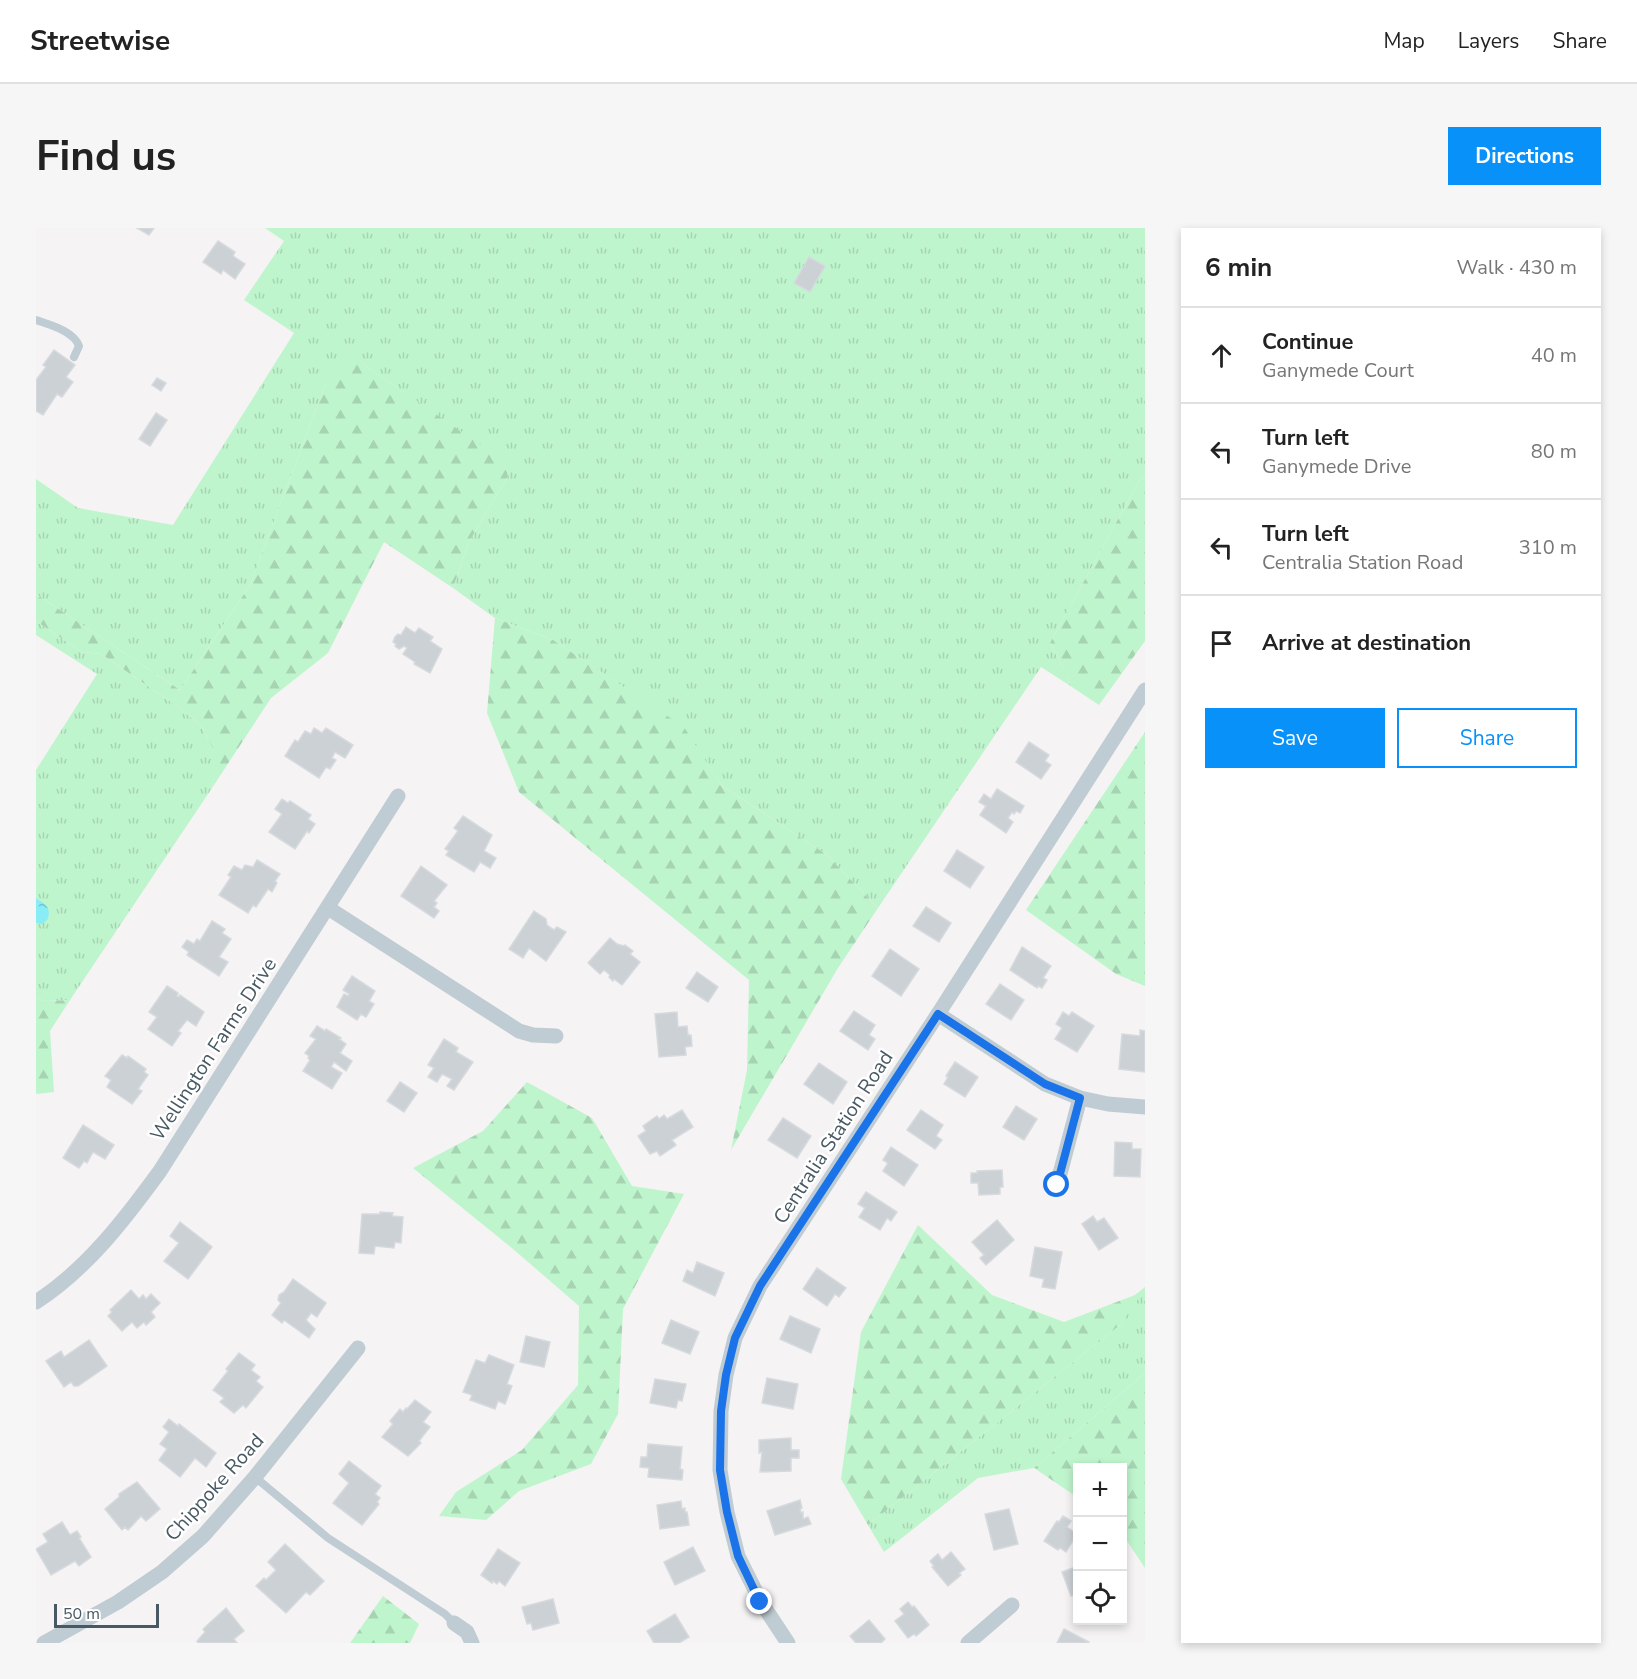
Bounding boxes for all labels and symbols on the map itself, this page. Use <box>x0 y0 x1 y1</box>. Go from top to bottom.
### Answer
street label: Wellington Farms Drive <box>144 953 283 1146</box>
street label: Centralia Station Road <box>767 1045 900 1229</box>
route start <box>1043 1171 1069 1197</box>
street label: Chippoke Road <box>159 1428 270 1547</box>
route end <box>746 1588 772 1614</box>
scale bar <box>54 1601 159 1628</box>

